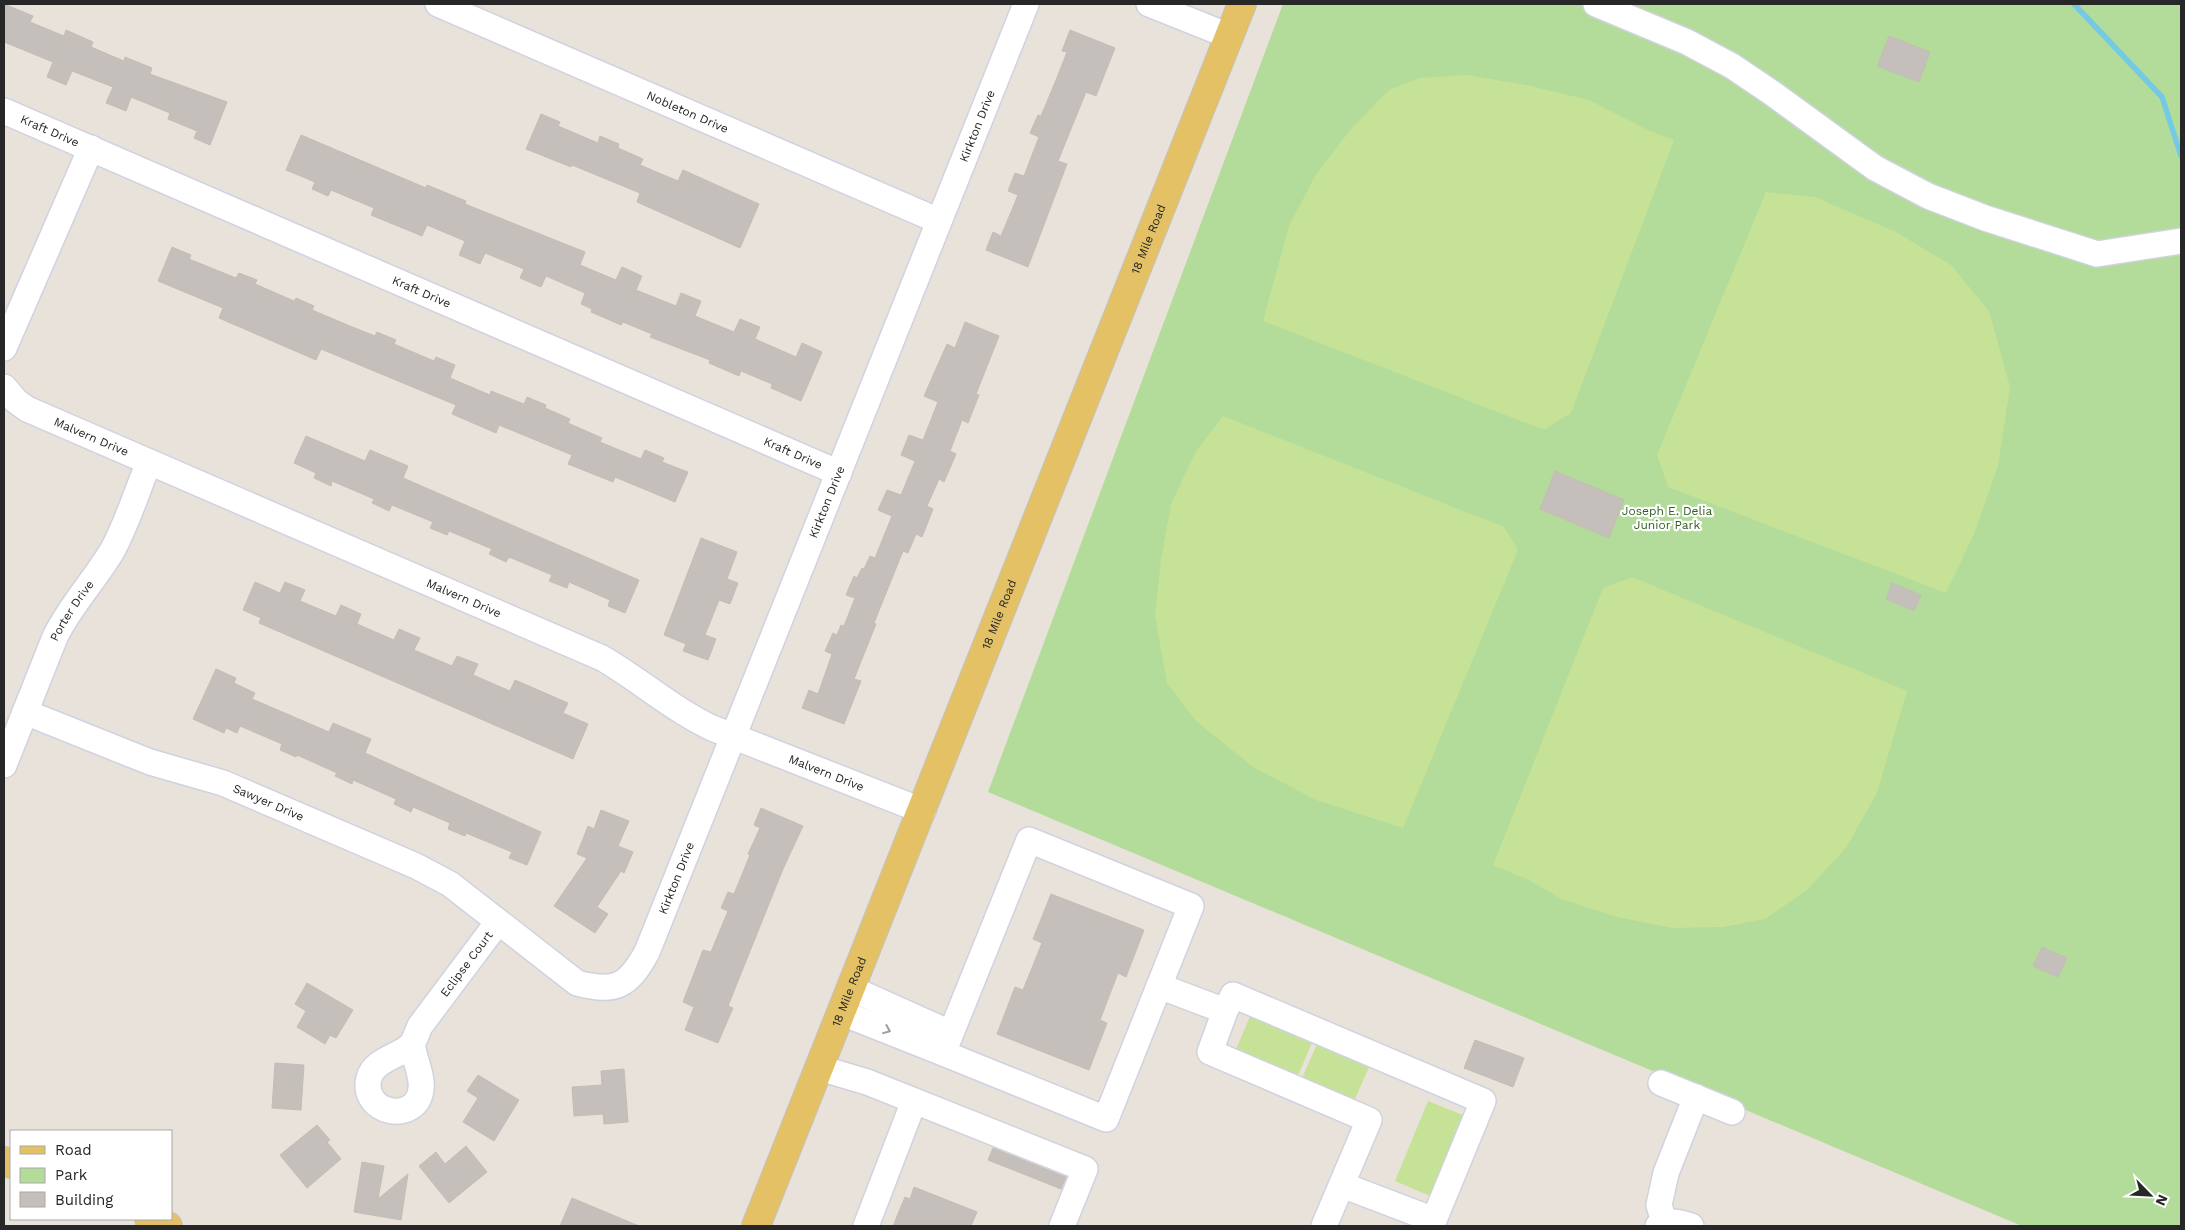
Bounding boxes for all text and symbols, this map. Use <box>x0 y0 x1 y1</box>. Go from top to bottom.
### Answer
street label: Nobleton Drive <box>645 88 731 136</box>
street label: Kirkton Drive <box>957 88 998 164</box>
street label: Kraft Drive <box>18 112 81 150</box>
street label: 18 Mile Road <box>1128 202 1169 276</box>
street label: Kraft Drive <box>390 273 453 311</box>
street label: Malvern Drive <box>52 414 131 459</box>
street label: Kraft Drive <box>762 434 825 472</box>
street label: Kirkton Drive <box>806 464 848 540</box>
park label: Joseph E. Delia Junior Park <box>1622 504 1712 532</box>
street label: Malvern Drive <box>424 576 503 620</box>
street label: Porter Drive <box>47 578 97 643</box>
street label: 18 Mile Road <box>979 578 1019 651</box>
street label: Malvern Drive <box>787 752 866 794</box>
street label: Sawyer Drive <box>231 781 306 824</box>
street label: Kirkton Drive <box>656 840 697 916</box>
street label: Eclipse Court <box>437 928 496 1000</box>
street label: 18 Mile Road <box>829 955 869 1029</box>
one-way arrow <box>882 1024 891 1035</box>
legend <box>10 1130 172 1220</box>
text: Road <box>55 1141 92 1159</box>
text: Park <box>55 1166 88 1184</box>
north arrow <box>2125 1170 2175 1220</box>
text: Building <box>55 1191 113 1209</box>
text: N <box>2152 1192 2171 1208</box>

